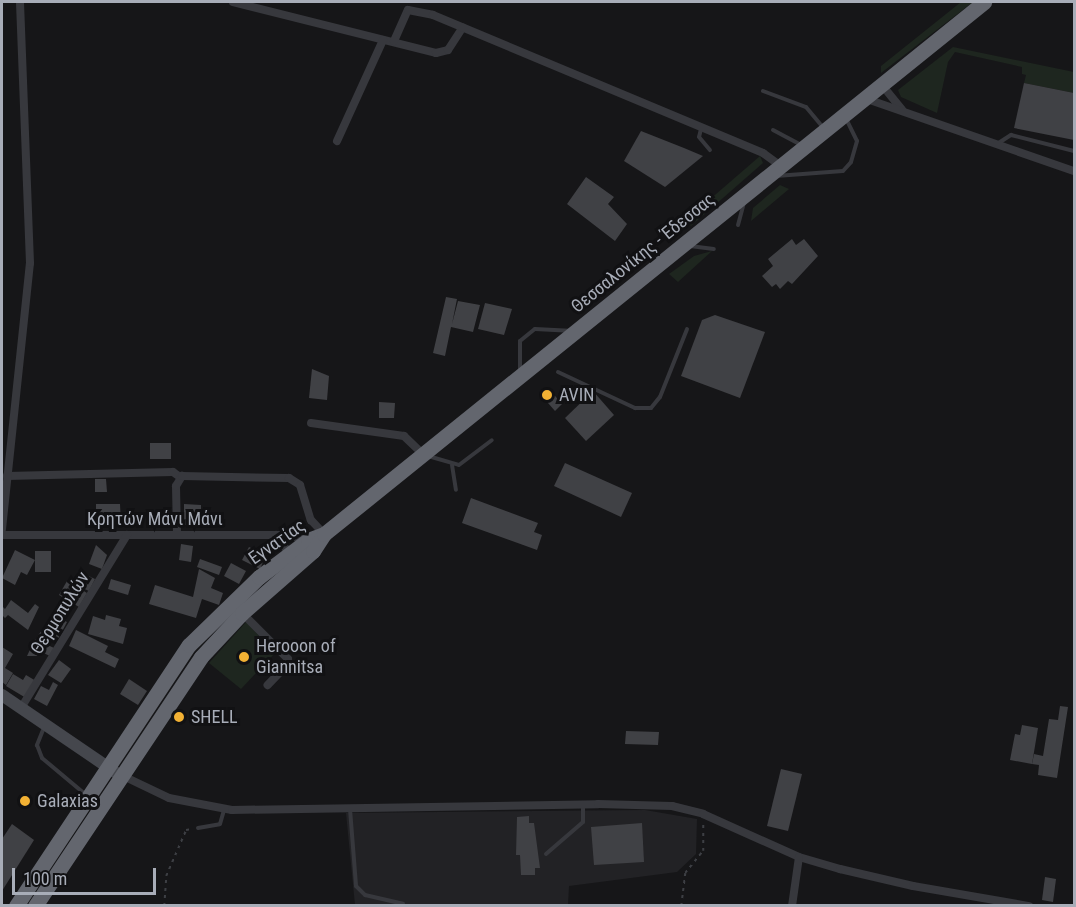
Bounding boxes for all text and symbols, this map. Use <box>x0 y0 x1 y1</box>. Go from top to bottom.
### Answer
street label: Θεσσαλονίκης - Έδεσσας <box>567 188 719 318</box>
place label: AVIN <box>559 384 594 406</box>
marker: AVIN <box>540 388 554 402</box>
street label: Κρητών Μάνι Μάνι <box>87 508 223 530</box>
street label: Εγνατίας <box>244 515 310 569</box>
street label: Θερμοπυλών <box>26 568 94 658</box>
place label: Herooon of Giannitsa <box>256 636 336 678</box>
marker: Herooon of Giannitsa <box>237 650 251 664</box>
place label: SHELL <box>191 706 238 728</box>
marker: SHELL <box>172 710 186 724</box>
place label: Galaxias <box>37 790 98 812</box>
marker: Galaxias <box>18 794 32 808</box>
scale bar <box>15 856 159 894</box>
text: 100 m <box>23 868 67 889</box>

